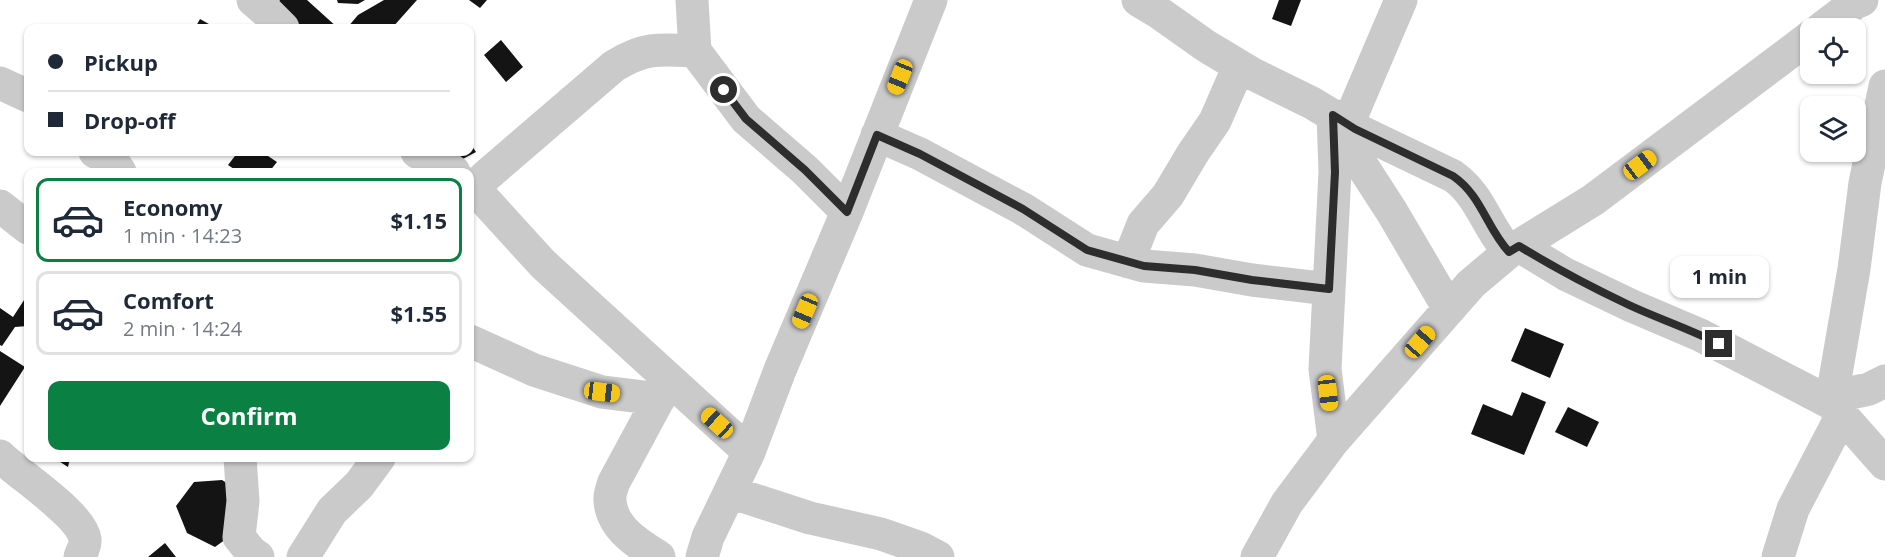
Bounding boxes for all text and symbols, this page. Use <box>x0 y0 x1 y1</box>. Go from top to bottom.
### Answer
map controls <box>1800 18 1866 162</box>
button: locate <box>1800 18 1866 84</box>
text: Pickup <box>84 47 158 77</box>
car <box>885 57 915 97</box>
route start <box>710 76 737 103</box>
button: layers <box>1800 96 1866 162</box>
text: Drop-off <box>84 105 176 135</box>
car <box>1620 147 1660 183</box>
text: Economy <box>123 192 222 222</box>
icon: car <box>51 193 105 247</box>
text: $1.15 <box>390 205 447 235</box>
text: 1 min · 14:23 <box>123 222 242 249</box>
callout: 1 min <box>1670 257 1768 299</box>
text: 1 min <box>1692 263 1747 290</box>
text: Comfort <box>123 285 214 315</box>
icon: car <box>51 286 105 340</box>
car <box>790 291 820 331</box>
text: $1.55 <box>390 298 447 328</box>
text: 2 min · 14:24 <box>123 315 242 342</box>
car <box>1401 323 1439 361</box>
route end <box>1705 330 1732 357</box>
car <box>1317 374 1339 412</box>
button: Confirm <box>48 381 450 450</box>
car <box>583 381 621 403</box>
car <box>698 404 736 442</box>

